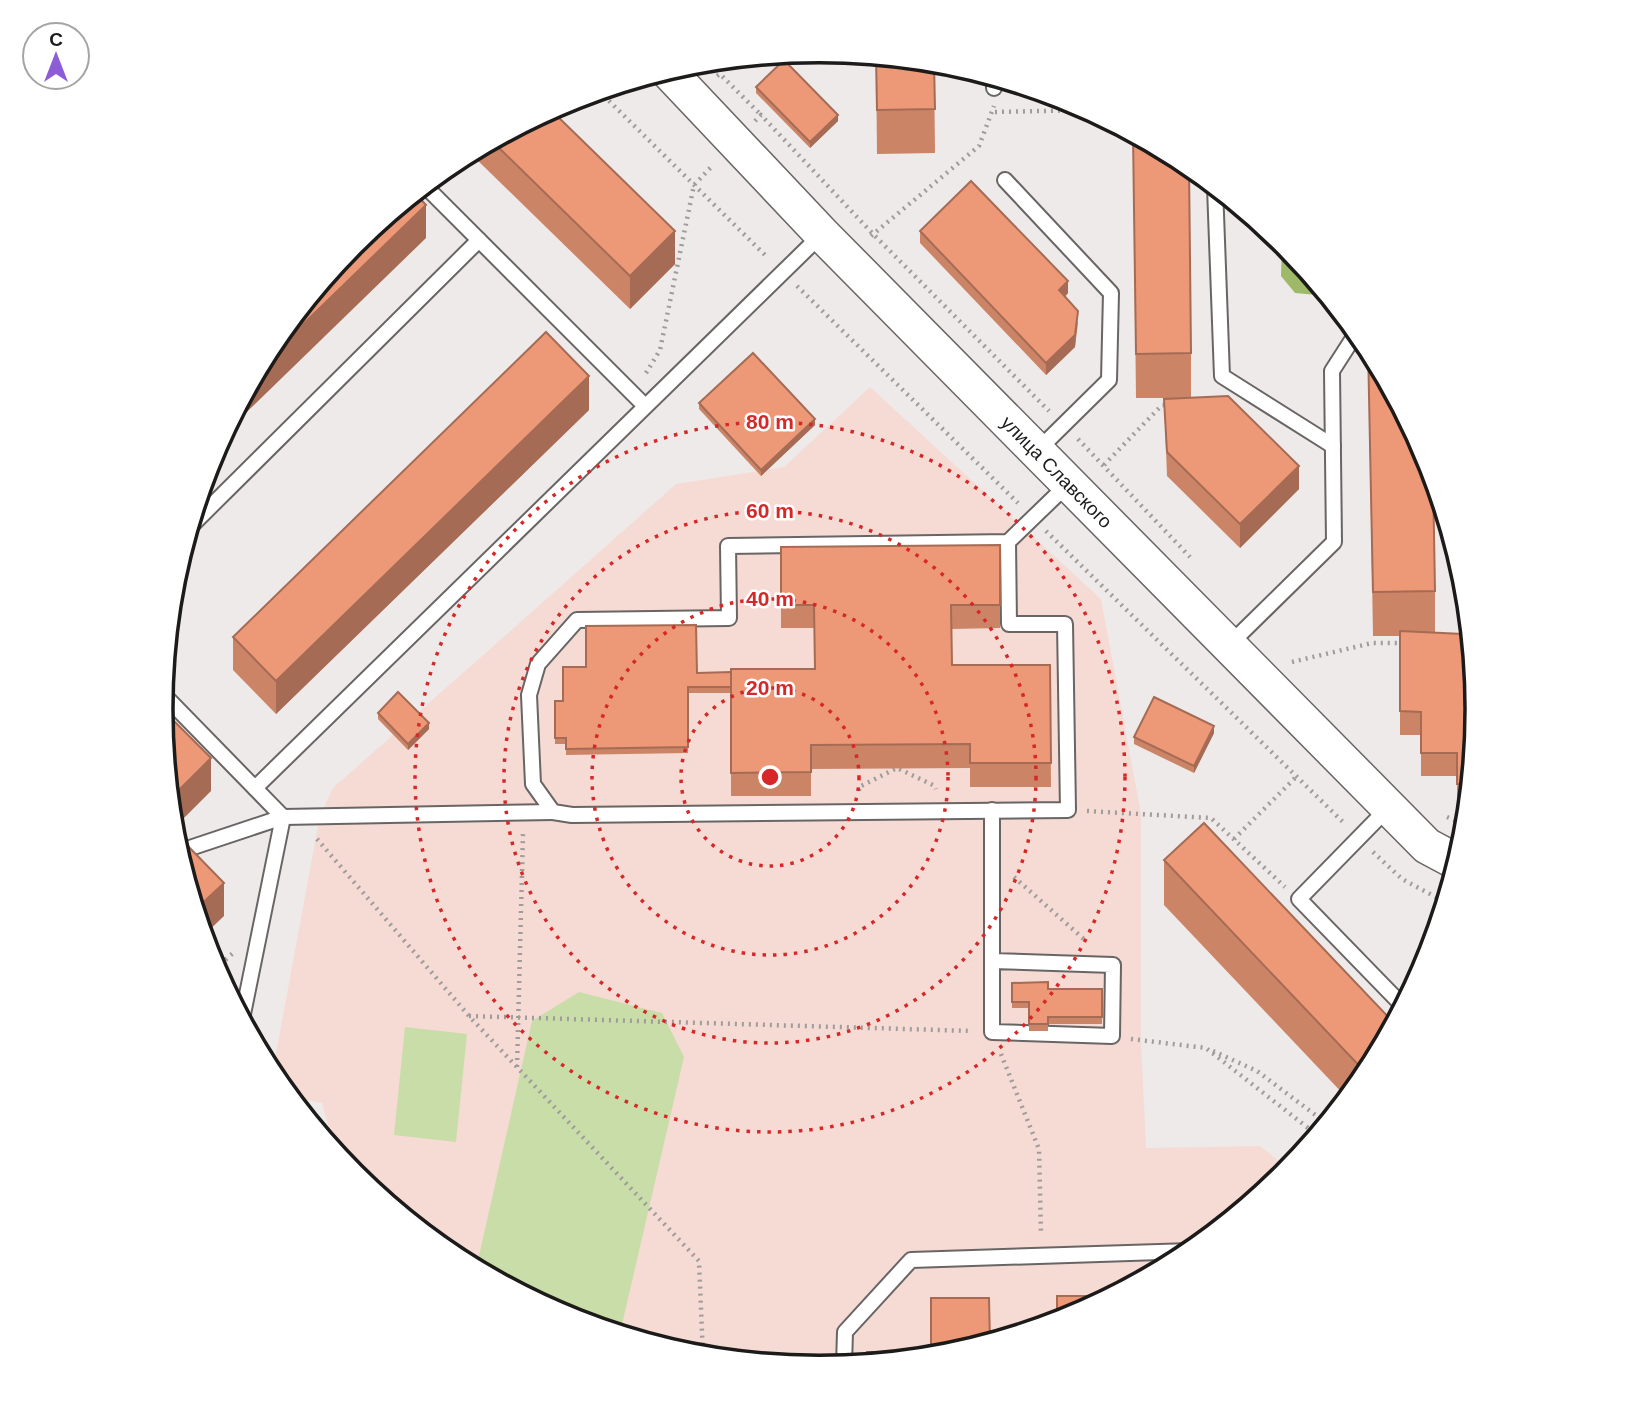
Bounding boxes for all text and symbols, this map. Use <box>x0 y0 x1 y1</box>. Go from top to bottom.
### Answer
north arrow <box>21 21 91 91</box>
text: С <box>49 29 63 50</box>
text: 80 m <box>746 410 794 433</box>
street label: улица Славского <box>997 412 1116 532</box>
text: 60 m <box>746 499 794 522</box>
text: 40 m <box>746 587 794 610</box>
text: 20 m <box>746 676 794 699</box>
centre of rings <box>758 765 782 789</box>

